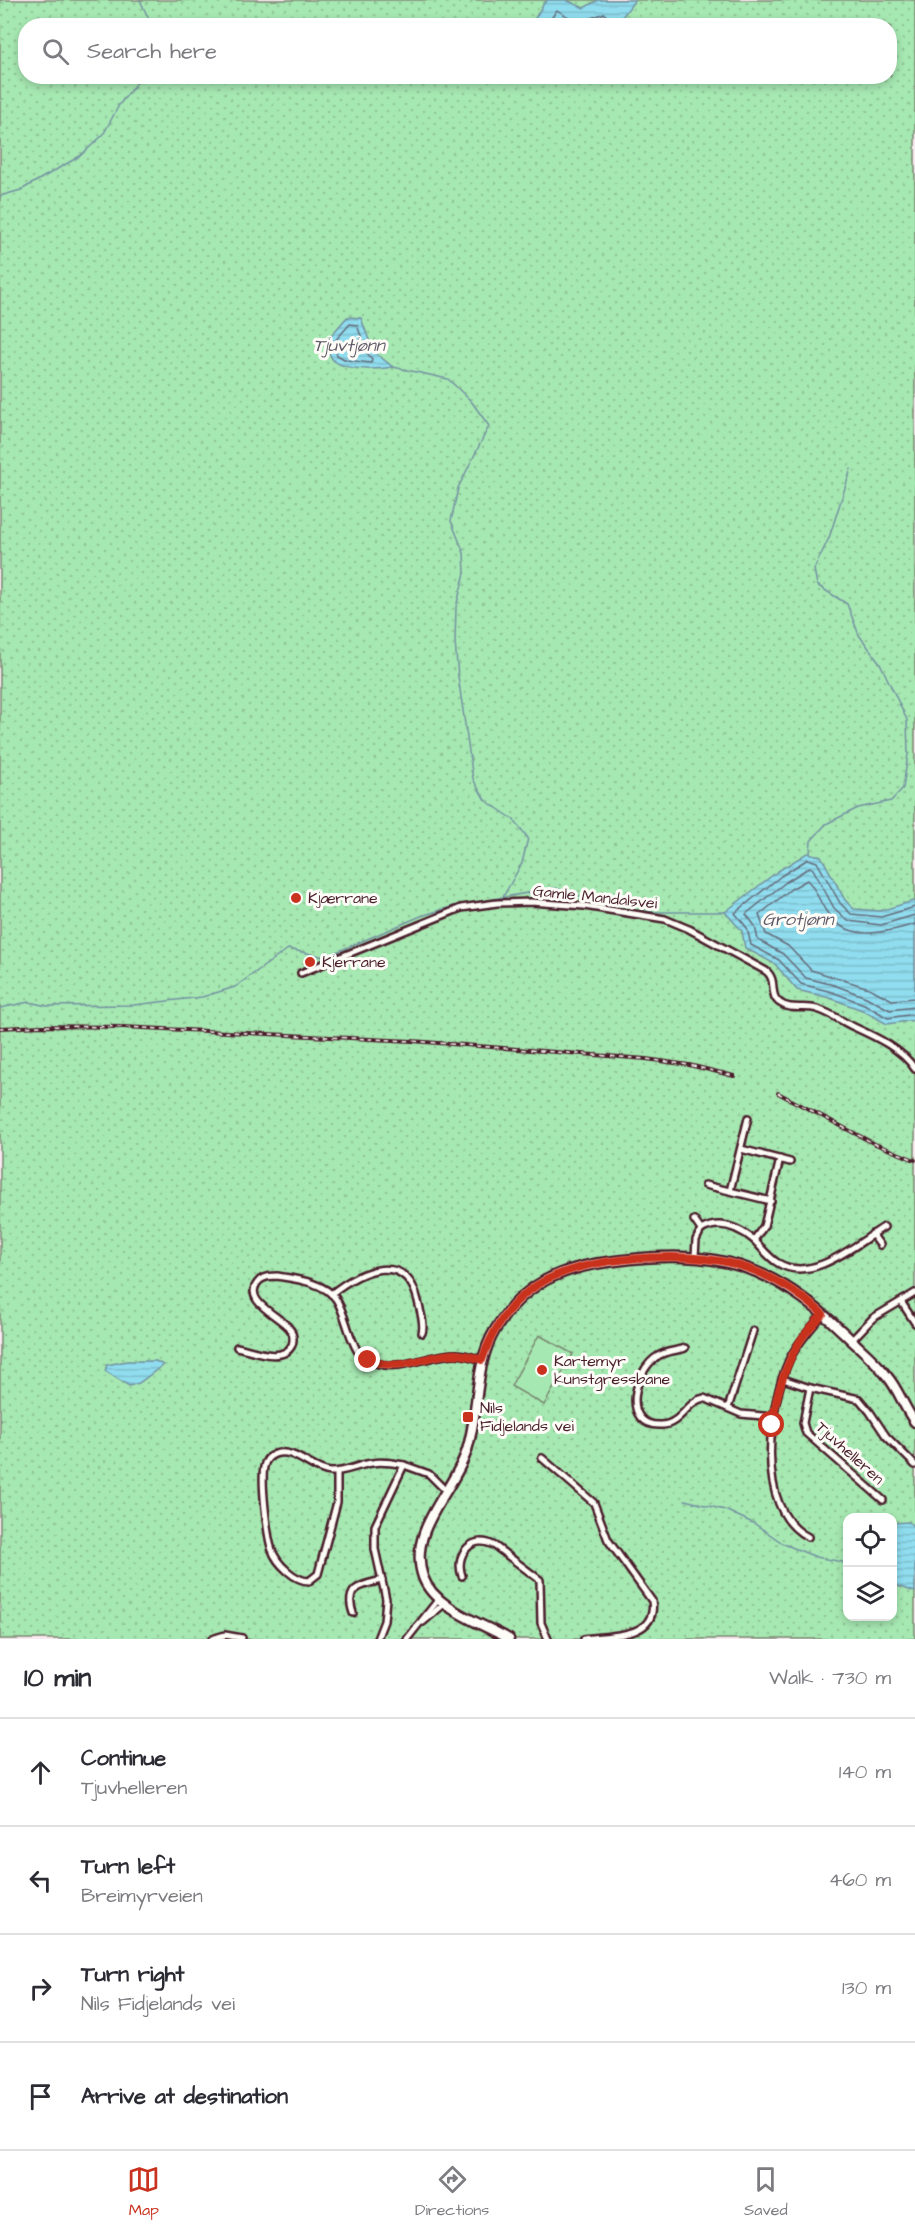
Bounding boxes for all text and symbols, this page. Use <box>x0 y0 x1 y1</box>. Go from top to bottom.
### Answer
search box <box>18 18 897 84</box>
icon: search <box>39 35 72 68</box>
text: Search here <box>87 36 217 67</box>
water label: Tjuvtjønn <box>313 333 387 358</box>
street label: Gamle Mandalsvei <box>532 880 659 915</box>
place label: Kjærrane <box>308 887 378 909</box>
marker: Kjærrane <box>289 891 303 905</box>
water label: Grotjønn <box>762 907 836 932</box>
place label: Kjerrane <box>322 951 386 973</box>
marker: Kjerrane <box>303 955 317 969</box>
route end <box>354 1346 380 1372</box>
place label: Kartemyr kunstgressbane <box>554 1350 670 1391</box>
marker: Kartemyr kunstgressbane <box>535 1363 549 1377</box>
place label: Nils Fidjelands vei <box>480 1397 574 1437</box>
marker: Nils Fidjelands vei <box>461 1410 475 1424</box>
route start <box>758 1411 784 1437</box>
street label: Tjuvhelleren <box>811 1416 889 1490</box>
map controls <box>843 1513 897 1621</box>
button: locate <box>843 1513 897 1567</box>
button: layers <box>843 1567 897 1621</box>
text: 10 min <box>24 1660 91 1696</box>
text: Walk · 730 m <box>769 1664 891 1692</box>
text: Continue <box>81 1743 166 1774</box>
icon: ahead <box>24 1756 57 1789</box>
text: 140 m <box>839 1758 891 1786</box>
text: Tjuvhelleren <box>81 1774 187 1802</box>
text: Turn left <box>81 1851 175 1882</box>
icon: left <box>24 1864 57 1897</box>
text: 460 m <box>829 1866 891 1894</box>
text: Breimyrveien <box>81 1882 203 1910</box>
text: Turn right <box>81 1959 184 1990</box>
icon: right <box>24 1972 57 2005</box>
text: 130 m <box>842 1974 891 2002</box>
text: Nils Fidjelands vei <box>81 1990 235 2018</box>
icon: arrive <box>24 2080 57 2113</box>
text: Arrive at destination <box>81 2081 288 2112</box>
tab: Map <box>127 2163 160 2221</box>
tab: Directions <box>415 2163 489 2221</box>
tab: Saved <box>744 2163 788 2221</box>

